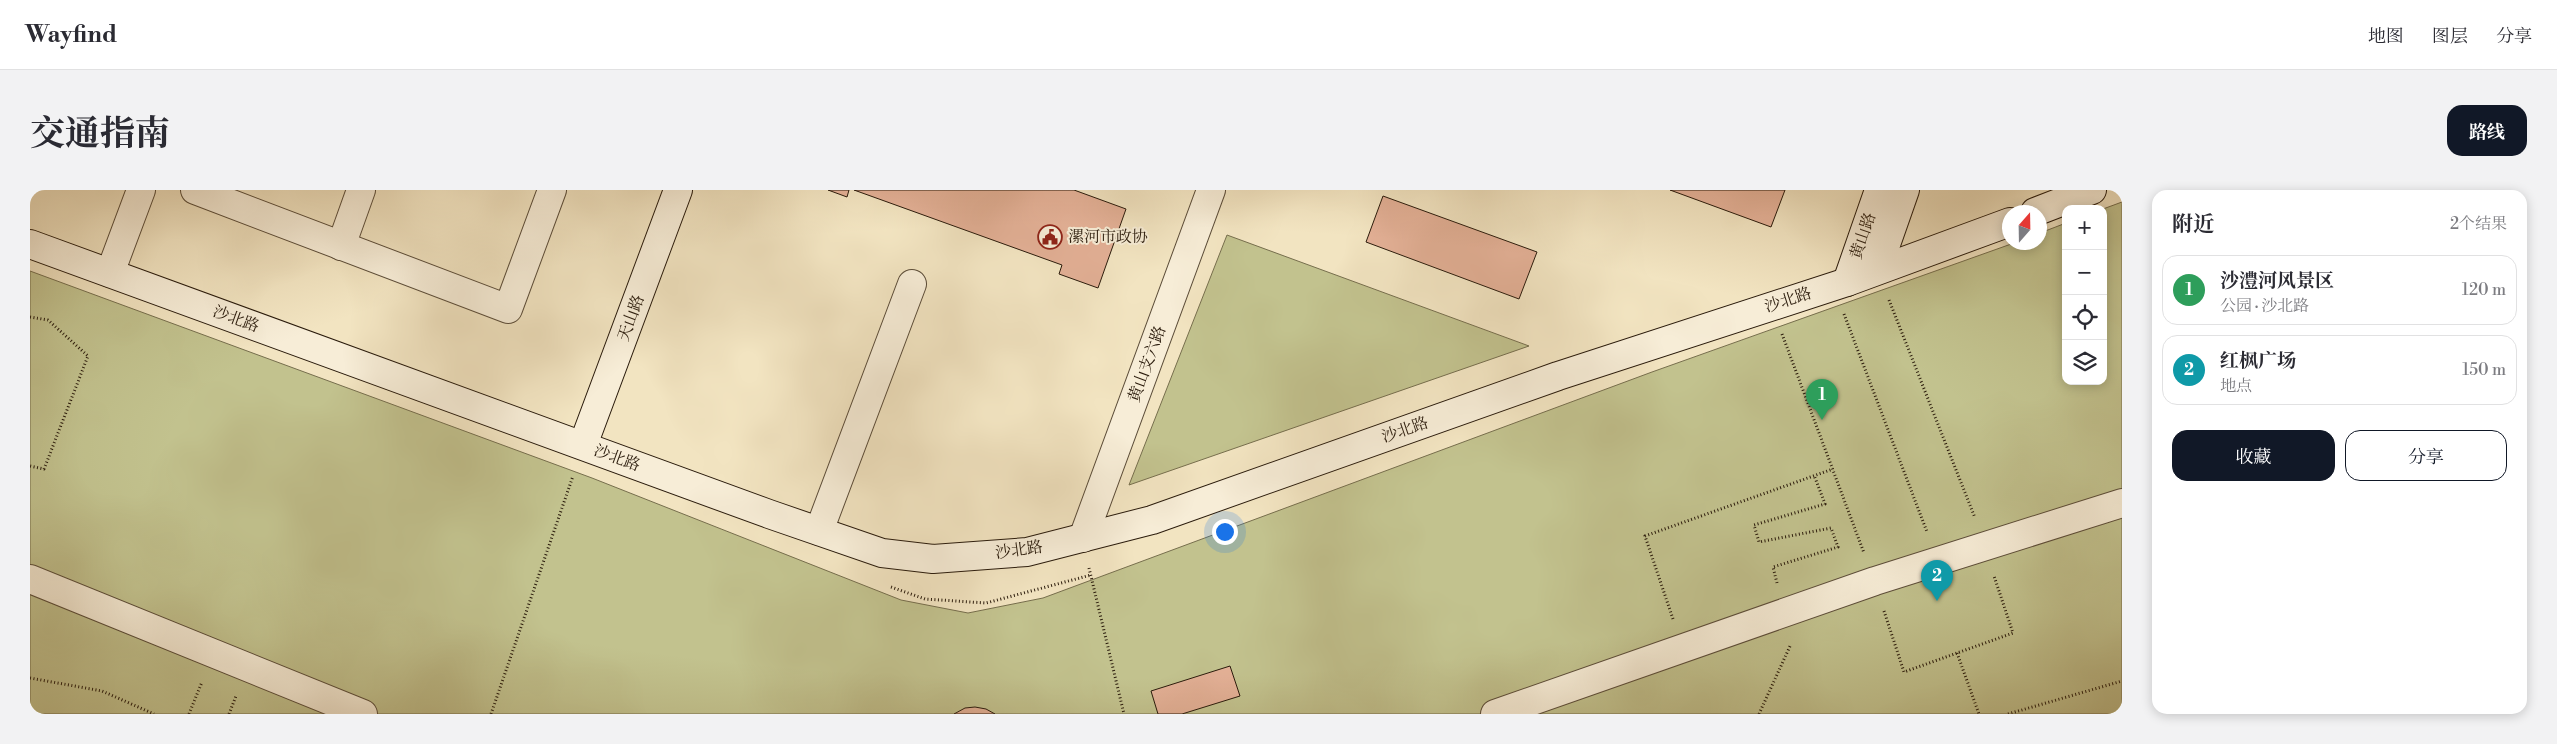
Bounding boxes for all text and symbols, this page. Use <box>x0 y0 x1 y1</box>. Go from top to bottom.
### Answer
text: Wayfind <box>25 20 117 50</box>
text: 地图 <box>2368 25 2404 48</box>
text: 图层 <box>2432 25 2468 48</box>
text: 分享 <box>2496 25 2532 48</box>
button: 路线 <box>2447 105 2527 156</box>
text: 交通指南 <box>30 113 170 156</box>
north arrow <box>2002 205 2047 250</box>
map controls <box>2062 205 2107 385</box>
button: + <box>2062 205 2107 250</box>
street label: 黄山路 <box>1846 210 1880 262</box>
text: 附近 <box>2172 212 2214 238</box>
text: 2个结果 <box>2450 214 2507 234</box>
public building icon: 漯河市政协 <box>1037 224 1063 250</box>
place label: 漯河市政协 <box>1068 227 1148 247</box>
button: − <box>2062 250 2107 295</box>
text: 沙澧河风景区 <box>2220 269 2334 293</box>
text: 1 <box>2185 280 2193 300</box>
text: 120 m <box>2462 280 2506 300</box>
street label: 沙北路 <box>1762 283 1814 317</box>
street label: 天山路 <box>613 292 649 344</box>
button: locate <box>2062 295 2107 340</box>
text: 公园 · 沙北路 <box>2220 296 2309 316</box>
street label: 沙北路 <box>210 301 262 337</box>
street label: 黄山支六路 <box>1124 323 1170 405</box>
button: layers <box>2062 340 2107 385</box>
text: 红枫广场 <box>2220 349 2296 373</box>
text: 2 <box>2184 360 2194 380</box>
text: 150 m <box>2462 360 2506 380</box>
text: 地点 <box>2220 376 2252 396</box>
pin: 1 <box>1806 379 1838 420</box>
street label: 沙北路 <box>1379 413 1431 447</box>
button: 收藏 <box>2172 430 2335 481</box>
button: 分享 <box>2345 430 2507 481</box>
street label: 沙北路 <box>591 440 643 476</box>
your location <box>1212 519 1238 545</box>
street label: 沙北路 <box>994 537 1044 563</box>
pin: 2 <box>1921 560 1953 601</box>

